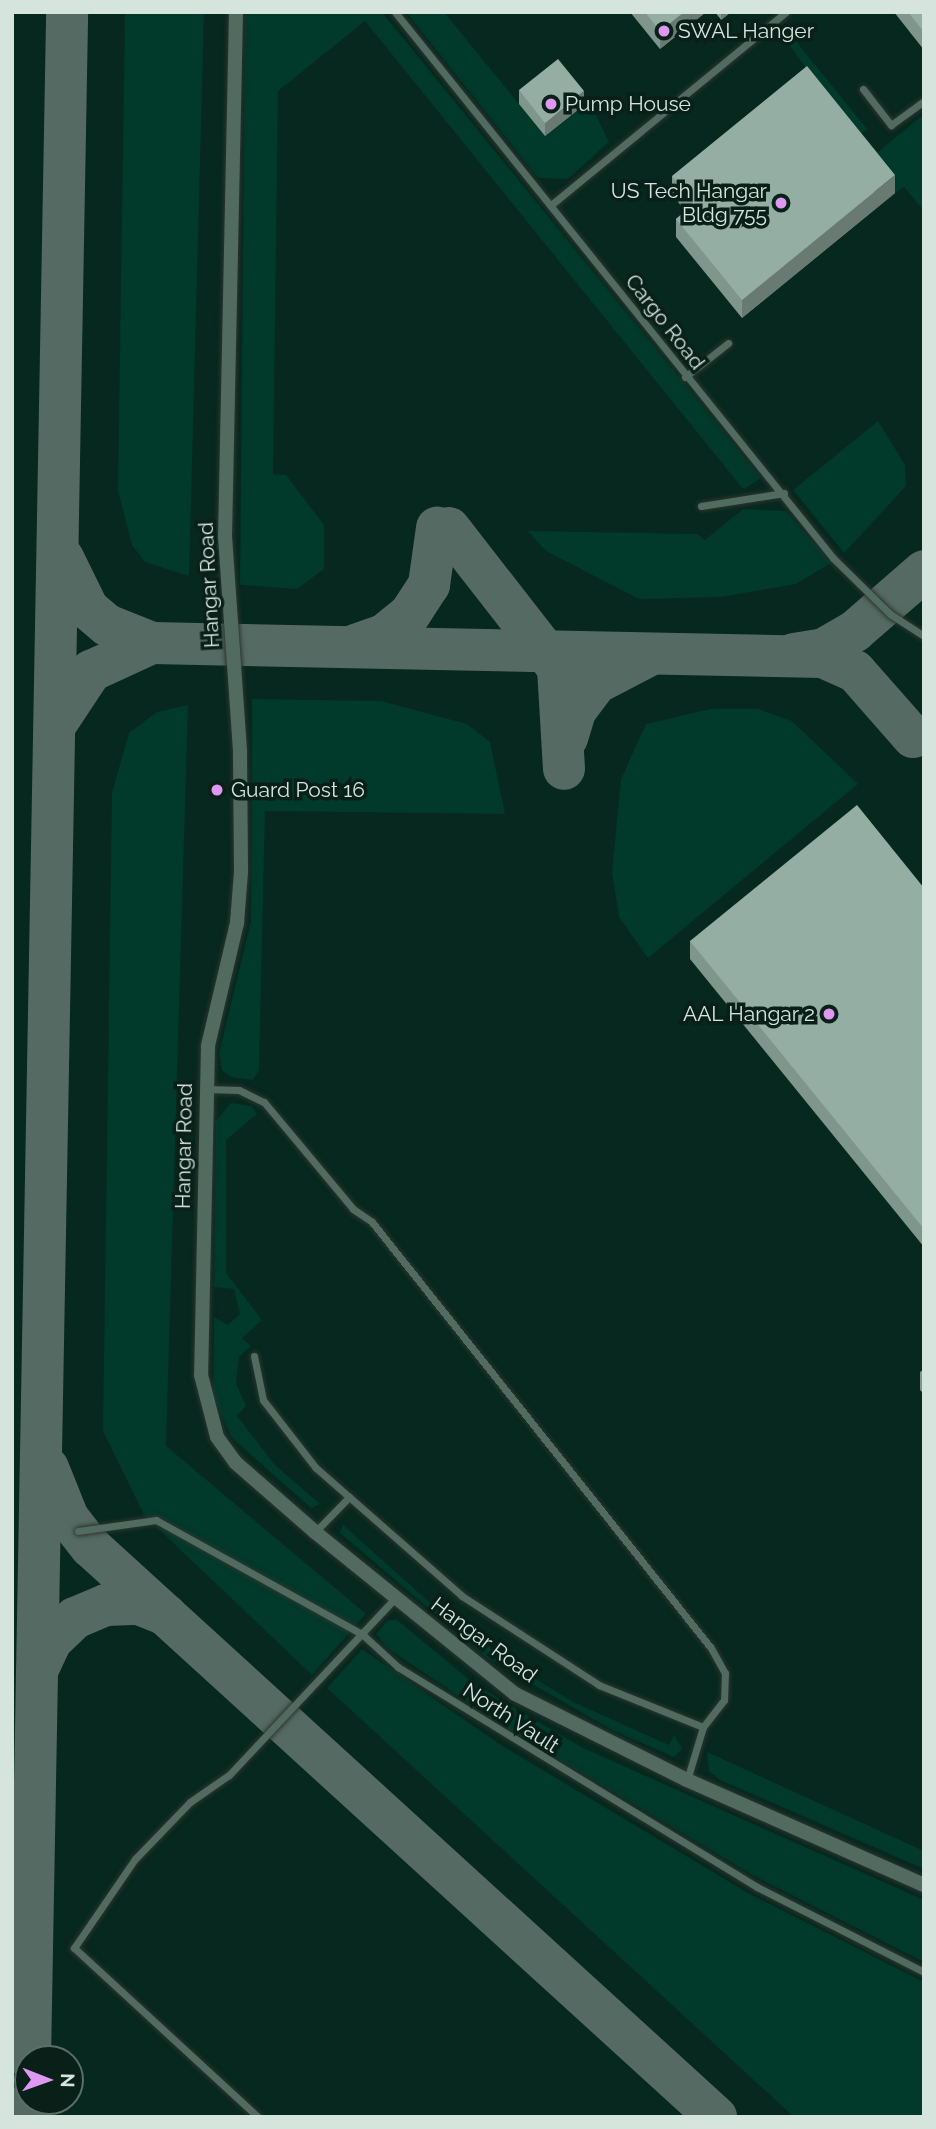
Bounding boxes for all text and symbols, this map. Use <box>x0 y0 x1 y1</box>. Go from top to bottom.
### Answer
place label: SWAL Hanger <box>678 18 815 44</box>
marker: SWAL Hanger <box>656 23 672 39</box>
place label: Pump House <box>565 91 691 117</box>
marker: Pump House <box>543 96 559 112</box>
place label: US Tech Hangar Bldg 755 <box>610 178 767 228</box>
marker: US Tech Hangar Bldg 755 <box>773 195 789 211</box>
street label: Cargo Road <box>620 269 710 375</box>
street label: Hangar Road <box>193 521 225 649</box>
place label: Guard Post 16 <box>231 777 365 803</box>
marker: Guard Post 16 <box>209 782 225 798</box>
place label: AAL Hangar 2 <box>682 1001 815 1027</box>
marker: AAL Hangar 2 <box>821 1006 837 1022</box>
street label: Hangar Road <box>170 1082 198 1210</box>
street label: Hangar Road <box>426 1592 542 1688</box>
street label: North Vault <box>458 1677 564 1759</box>
north arrow <box>14 2045 84 2115</box>
text: N <box>57 2073 79 2088</box>

